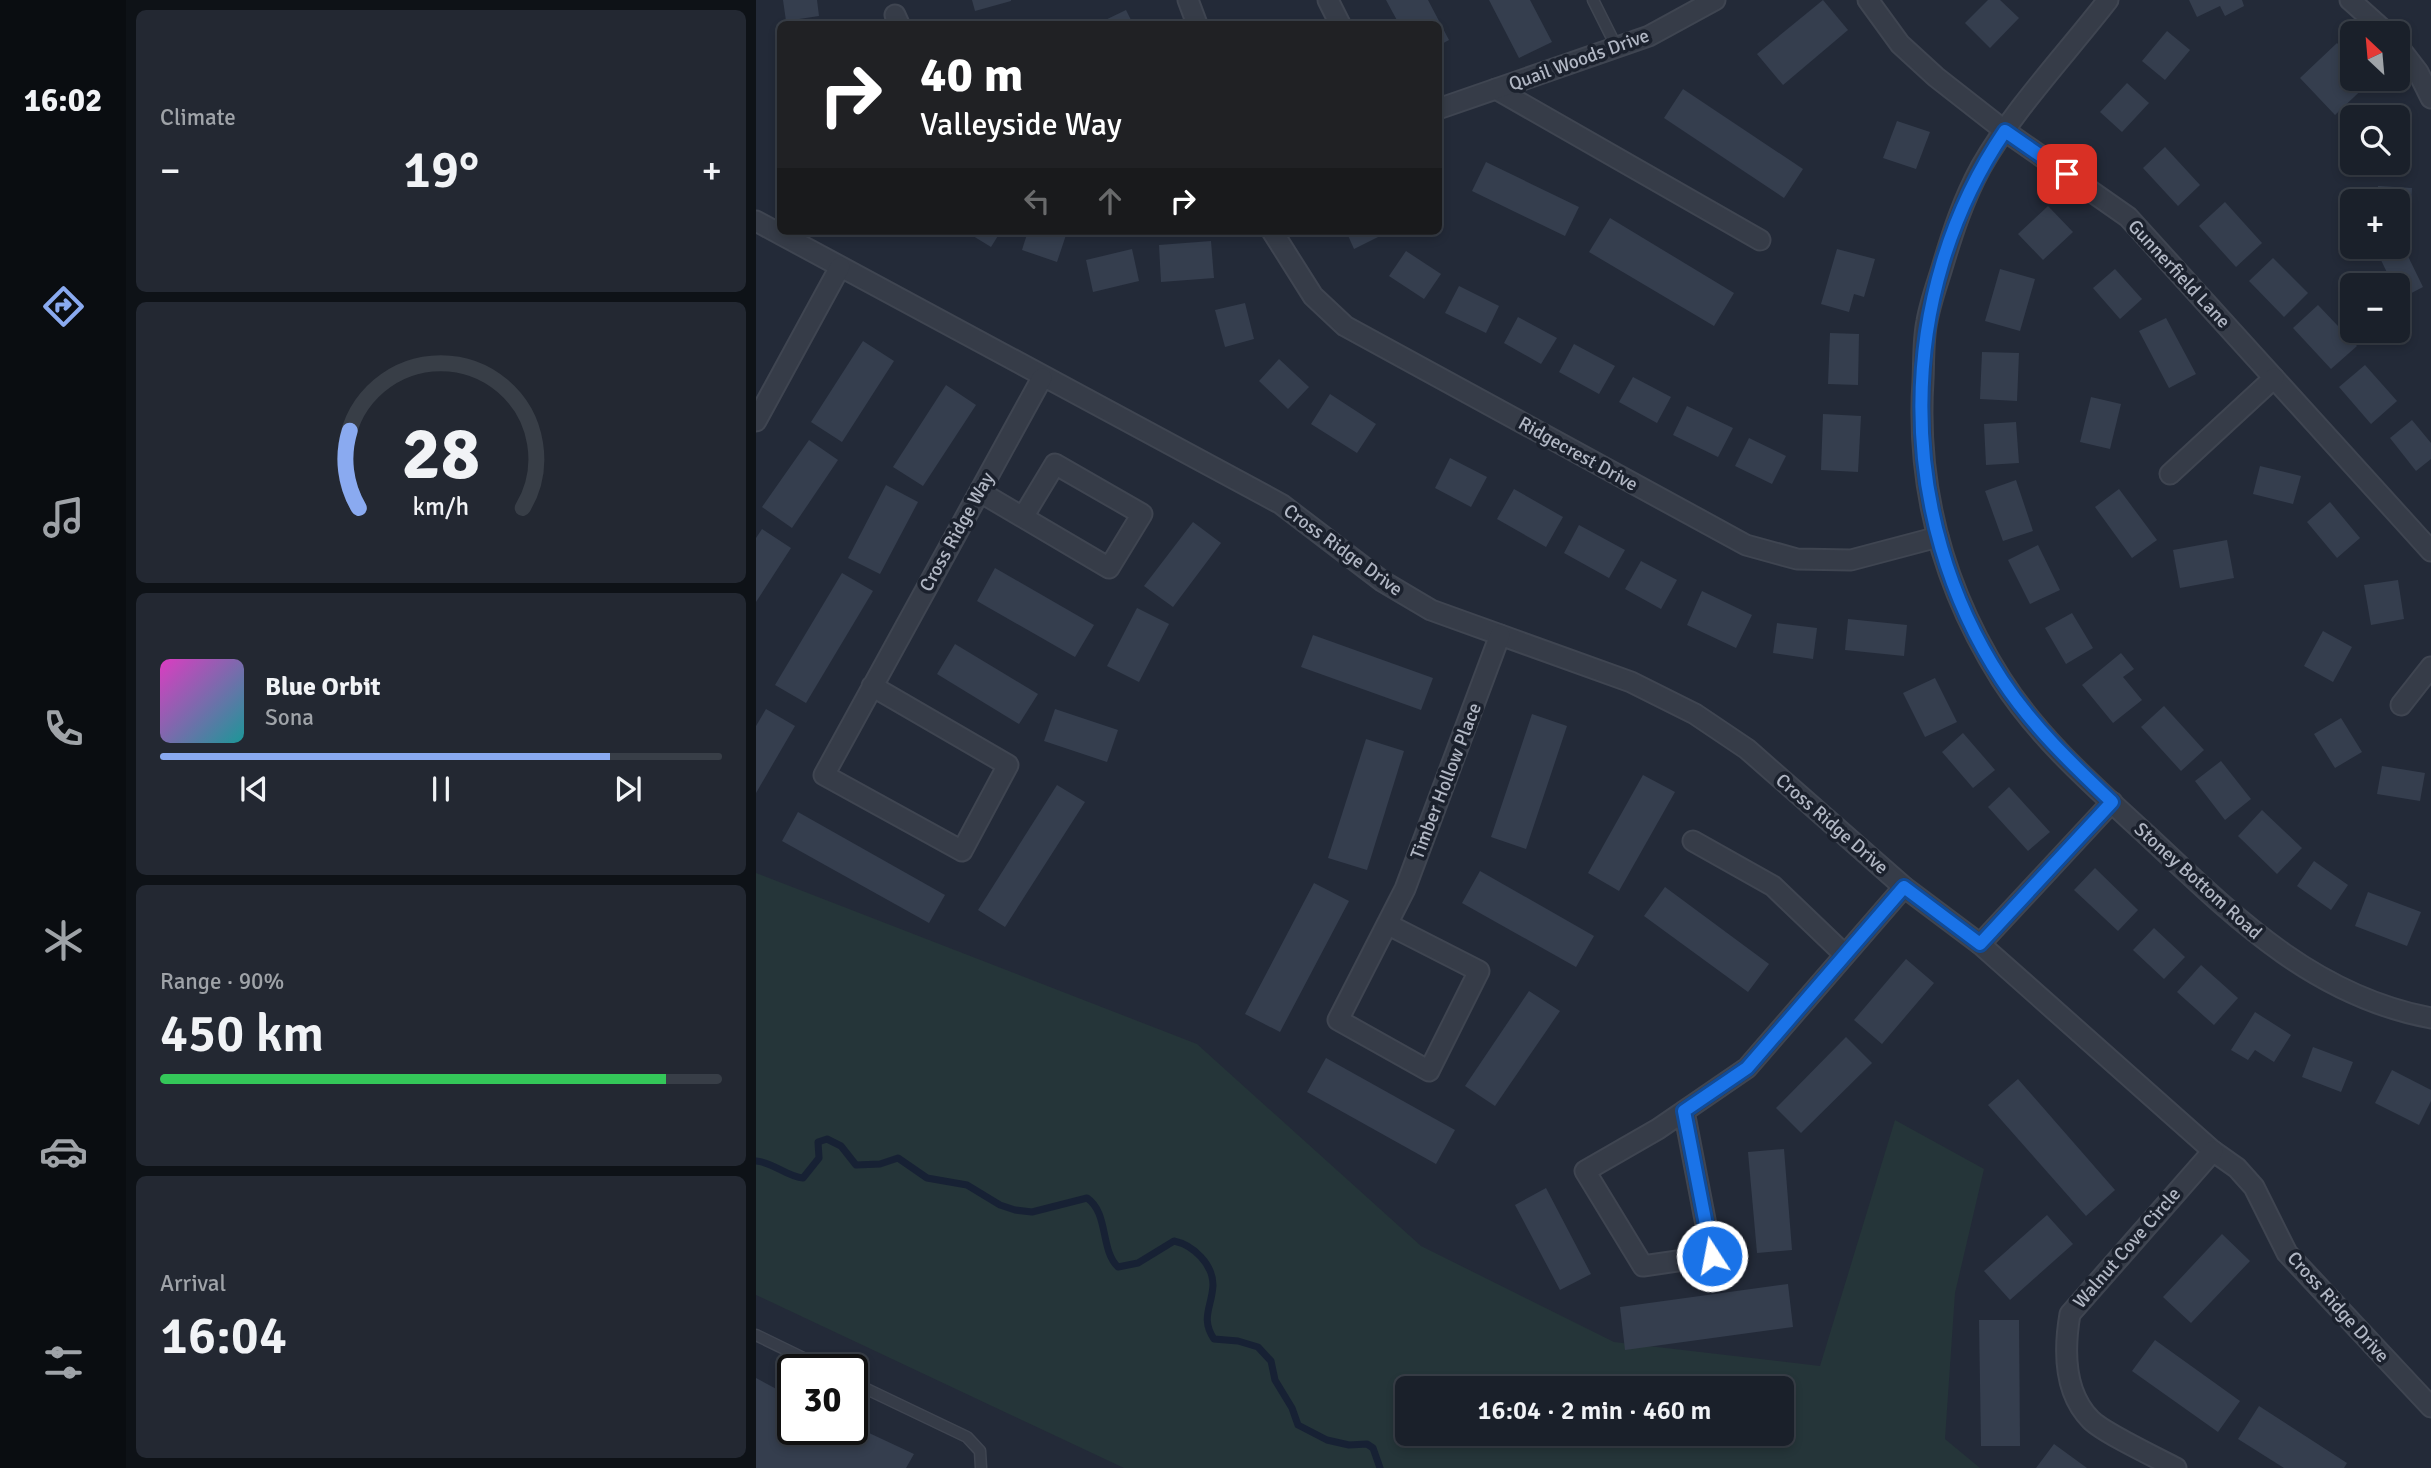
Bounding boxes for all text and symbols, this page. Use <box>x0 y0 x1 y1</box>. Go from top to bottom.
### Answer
north arrow <box>2340 21 2410 91</box>
map controls <box>2340 21 2410 343</box>
street label: Quail Woods Drive <box>1506 23 1652 97</box>
text: 40 m <box>920 45 1023 105</box>
icon: right <box>805 49 896 140</box>
text: 16:02 <box>24 81 102 120</box>
text: Climate <box>160 103 236 132</box>
text: Valleyside Way <box>920 105 1122 144</box>
button: search <box>2340 105 2410 175</box>
text: 19° <box>403 138 479 202</box>
pin <box>2037 144 2097 204</box>
text: − <box>160 147 181 194</box>
text: + <box>701 147 722 194</box>
icon: arrive <box>2048 155 2086 193</box>
icon: left <box>1018 182 1056 220</box>
icon: ahead <box>1091 182 1129 220</box>
icon: right <box>1164 182 1202 220</box>
button: + <box>2340 189 2410 259</box>
street label: Gunnerfield Lane <box>2123 215 2235 333</box>
button: − <box>2340 273 2410 343</box>
icon: directions <box>39 282 88 331</box>
text: 28 <box>402 411 480 500</box>
street label: Ridgecrest Drive <box>1514 411 1642 497</box>
street label: Cross Ridge Way <box>914 468 1000 596</box>
text: km/h <box>413 491 469 522</box>
icon: music <box>39 493 88 542</box>
street label: Cross Ridge Drive <box>1279 499 1407 601</box>
text: Blue Orbit <box>265 671 381 703</box>
street label: Timber Hollow Place <box>1405 699 1487 863</box>
text: Sona <box>265 703 314 732</box>
icon: phone <box>39 704 88 753</box>
street label: Cross Ridge Drive <box>1771 768 1893 880</box>
icon: previous <box>235 770 273 808</box>
icon: pause <box>422 770 460 808</box>
icon: next <box>609 770 647 808</box>
street label: Stoney Bottom Road <box>2129 817 2267 945</box>
icon: climate <box>39 916 88 965</box>
text: Range · 90% <box>160 967 284 996</box>
text: 450 km <box>160 1002 324 1066</box>
icon: car <box>39 1127 88 1176</box>
street label: Walnut Cove Circle <box>2068 1183 2186 1313</box>
position arrow <box>1675 1219 1749 1293</box>
street label: Cross Ridge Drive <box>2282 1246 2394 1368</box>
text: Arrival <box>160 1269 226 1298</box>
text: 16:04 <box>160 1304 287 1368</box>
icon: filters <box>39 1338 88 1387</box>
speed limit sign: 30 <box>777 1354 868 1445</box>
text: 16:04 · 2 min · 460 m <box>1478 1395 1711 1427</box>

